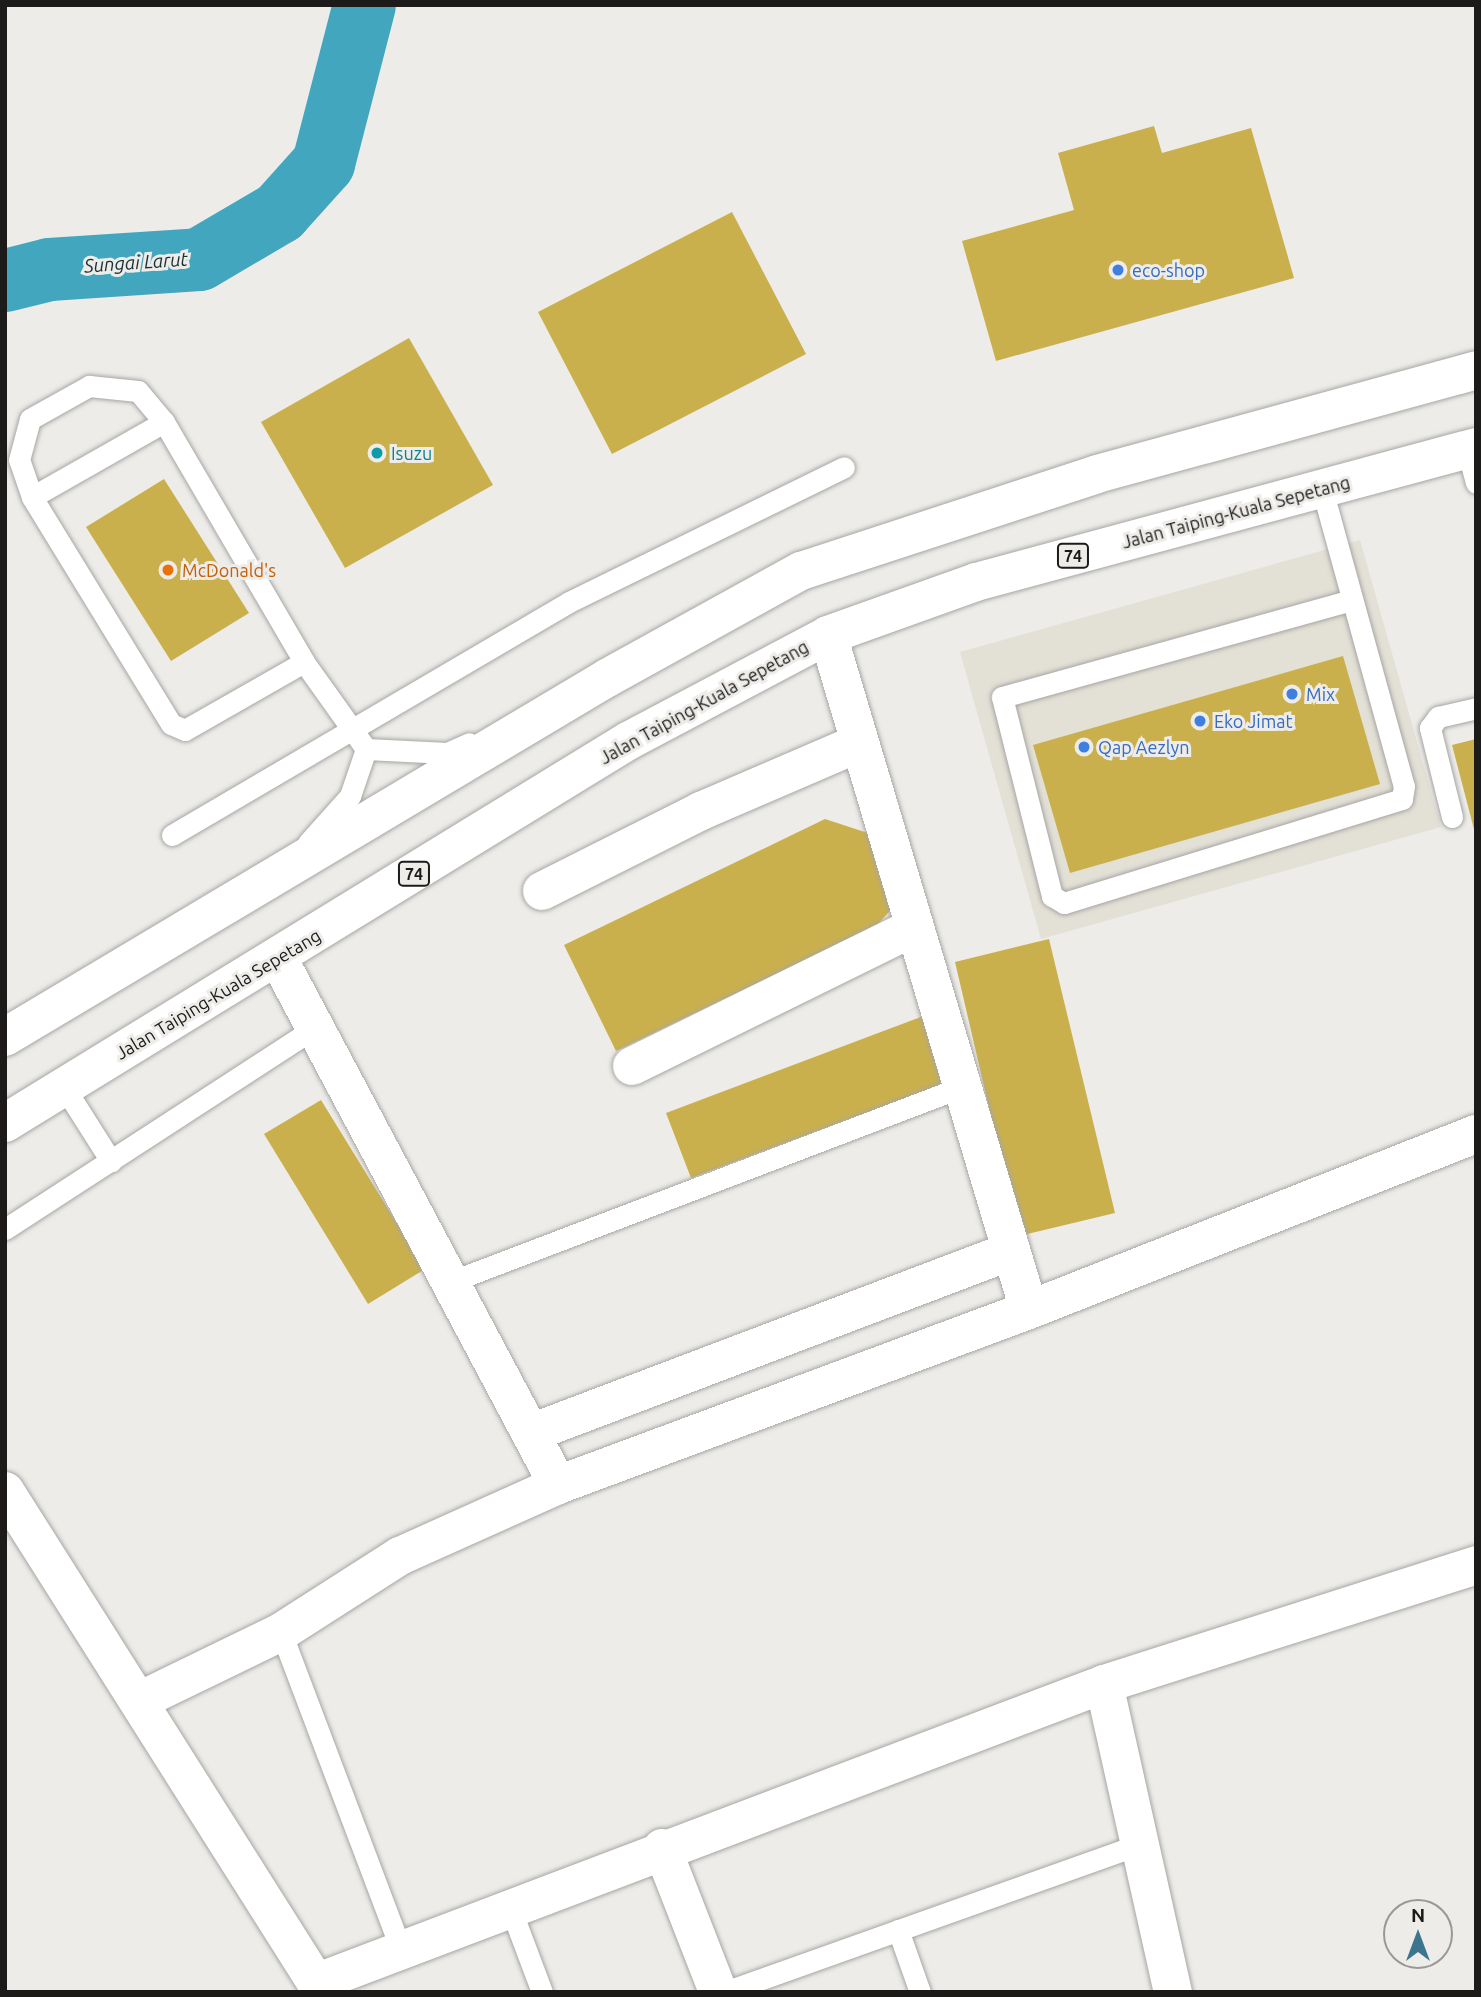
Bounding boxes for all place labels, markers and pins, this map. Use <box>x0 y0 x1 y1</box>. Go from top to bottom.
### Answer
place label: eco-shop <box>1132 259 1205 281</box>
marker: eco-shop <box>1110 262 1126 278</box>
place label: Isuzu <box>391 442 432 464</box>
marker: Isuzu <box>369 445 385 461</box>
place label: McDonald's <box>182 559 276 581</box>
marker: McDonald's <box>160 562 176 578</box>
place label: Mix <box>1306 683 1335 705</box>
marker: Mix <box>1284 686 1300 702</box>
place label: Eko Jimat <box>1214 710 1293 732</box>
marker: Eko Jimat <box>1192 713 1208 729</box>
place label: Qap Aezlyn <box>1098 736 1189 758</box>
marker: Qap Aezlyn <box>1076 739 1092 755</box>

